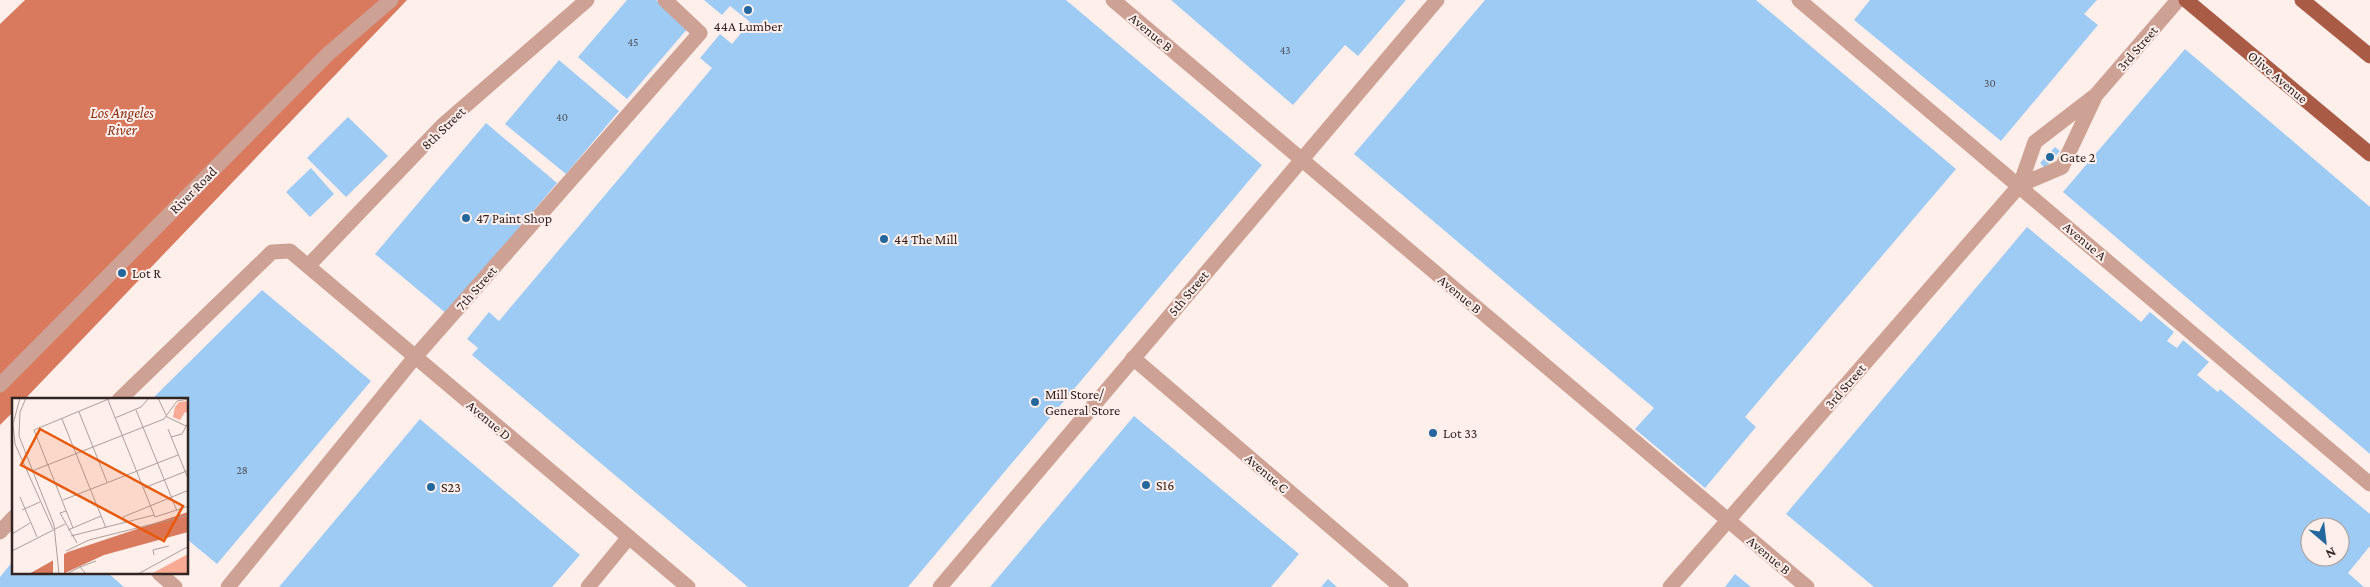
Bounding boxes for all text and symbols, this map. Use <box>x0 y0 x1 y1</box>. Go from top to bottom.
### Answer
marker: 44A Lumber <box>742 4 754 16</box>
street label: Avenue B <box>1126 9 1176 55</box>
place label: 44A Lumber <box>714 18 782 34</box>
street label: 3rd Street <box>2113 22 2161 74</box>
house number: 45 <box>628 36 638 48</box>
house number: 43 <box>1280 44 1290 56</box>
street label: Olive Avenue <box>2245 47 2311 107</box>
house number: 30 <box>1984 77 1996 89</box>
street label: 8th Street <box>418 103 469 153</box>
water label: Los Angeles River <box>90 105 154 138</box>
house number: 40 <box>556 111 568 123</box>
place label: Gate 2 <box>2060 149 2096 165</box>
marker: Gate 2 <box>2044 151 2056 163</box>
street label: River Road <box>166 163 220 217</box>
place label: 47 Paint Shop <box>476 210 552 226</box>
marker: 47 Paint Shop <box>460 212 472 224</box>
street label: Avenue A <box>2060 218 2110 264</box>
place label: 44 The Mill <box>894 231 958 247</box>
marker: 44 The Mill <box>878 233 890 245</box>
street label: 7th Street <box>452 262 500 314</box>
place label: Lot R <box>132 265 161 281</box>
marker: Lot R <box>116 267 128 279</box>
street label: 5th Street <box>1164 267 1212 319</box>
street label: Avenue B <box>1435 271 1485 317</box>
street label: 3rd Street <box>1821 360 1869 412</box>
place label: Mill Store/ General Store <box>1045 386 1120 418</box>
marker: Mill Store/ General Store <box>1029 396 1041 408</box>
street label: Avenue D <box>463 397 515 443</box>
inset map <box>12 398 189 574</box>
place label: Lot 33 <box>1443 425 1477 441</box>
marker: Lot 33 <box>1427 427 1439 439</box>
street label: Avenue C <box>1242 450 1292 496</box>
house number: 28 <box>236 464 248 476</box>
place label: S16 <box>1156 477 1174 493</box>
place label: S23 <box>441 479 461 495</box>
marker: S16 <box>1140 479 1152 491</box>
marker: S23 <box>425 481 437 493</box>
north arrow <box>2300 517 2350 567</box>
street label: Avenue B <box>1744 532 1794 578</box>
text: N <box>2323 544 2339 563</box>

